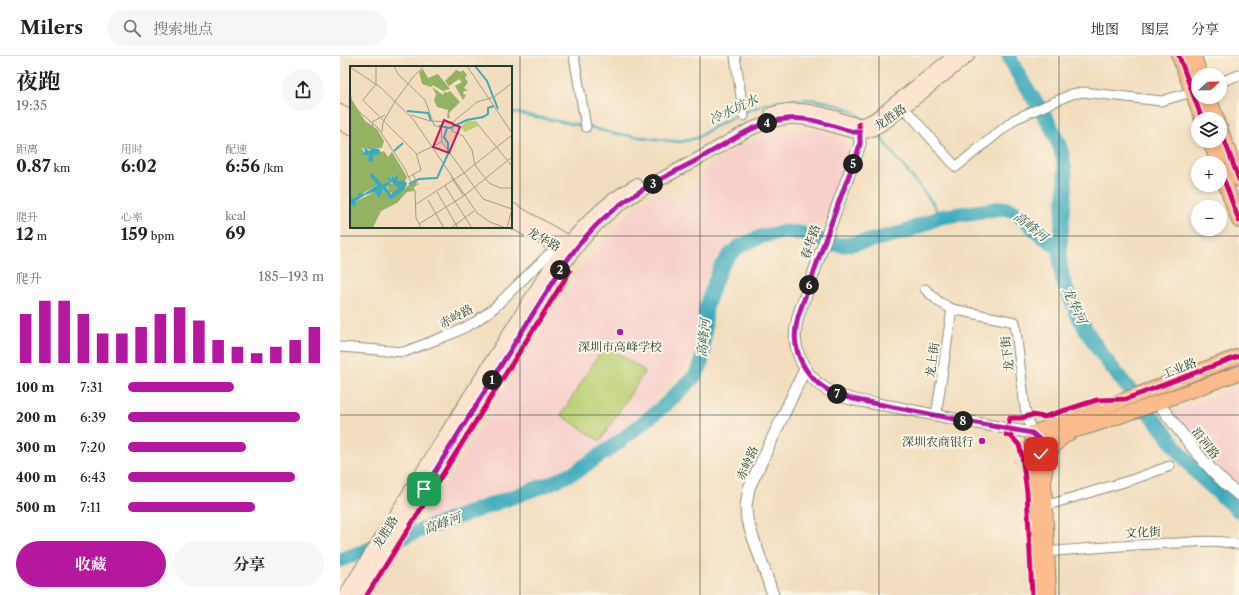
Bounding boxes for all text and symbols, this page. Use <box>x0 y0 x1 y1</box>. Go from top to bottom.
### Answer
search box <box>107 10 387 46</box>
text: Milers <box>20 16 83 39</box>
icon: search <box>121 17 143 39</box>
text: 搜索地点 <box>153 19 213 38</box>
text: 地图 <box>1091 20 1119 38</box>
text: 图层 <box>1141 20 1169 38</box>
text: 分享 <box>1191 20 1219 38</box>
inset map <box>350 66 512 228</box>
text: 夜跑 <box>16 68 60 95</box>
north arrow <box>1191 68 1227 104</box>
map controls <box>1191 68 1227 236</box>
button: share <box>282 69 324 111</box>
water label: 冷水坑水 <box>706 90 762 127</box>
text: 19:35 <box>16 97 47 113</box>
street label: 龙胜路 <box>871 101 909 133</box>
button: layers <box>1191 112 1227 148</box>
pin: 4 <box>757 113 777 133</box>
text: 4 <box>764 116 770 130</box>
text: 距离 <box>16 142 38 156</box>
text: 用时 <box>121 142 143 156</box>
text: 配速 <box>225 142 247 156</box>
pin: 5 <box>843 154 863 174</box>
text: 0.87 <box>16 156 51 176</box>
text: 6:02 <box>121 156 157 176</box>
text: 6:56 <box>225 156 260 176</box>
button: + <box>1191 156 1227 192</box>
text: 5 <box>850 157 856 171</box>
text: km <box>51 161 70 175</box>
text: /km <box>260 161 284 175</box>
pin: 3 <box>643 174 663 194</box>
text: 3 <box>650 177 656 191</box>
button: − <box>1191 200 1227 236</box>
water label: 高峰河 <box>1011 208 1053 246</box>
text: kcal <box>225 209 246 223</box>
text: 爬升 <box>16 210 38 224</box>
text: 心率 <box>121 210 143 224</box>
text: 69 <box>225 223 246 243</box>
street label: 春华路 <box>797 223 823 261</box>
text: 12 <box>16 224 34 244</box>
text: 159 <box>121 224 148 244</box>
street label: 龙华路 <box>525 224 563 254</box>
text: m <box>34 229 47 243</box>
text: bpm <box>148 229 174 243</box>
pin: 2 <box>550 260 570 280</box>
text: 2 <box>557 263 563 277</box>
text: 185–193 m <box>258 268 324 284</box>
text: 爬升 <box>16 270 42 286</box>
pin: 6 <box>799 275 819 295</box>
text: 6 <box>806 278 812 292</box>
water label: 龙华河 <box>1060 284 1091 328</box>
street label: 赤岭路 <box>437 301 475 331</box>
water label: 高峰河 <box>693 316 713 358</box>
marker: 深圳市高峰学校 <box>615 327 625 337</box>
street label: 龙下街 <box>997 334 1017 373</box>
place label: 深圳市高峰学校 <box>578 339 662 354</box>
street label: 龙上街 <box>922 340 942 379</box>
street label: 工业路 <box>1160 355 1198 381</box>
pin: 1 <box>482 370 502 390</box>
text: 1 <box>490 373 494 387</box>
text: 100 m <box>16 379 55 395</box>
text: 7:31 <box>80 379 103 395</box>
pin: 7 <box>827 384 847 404</box>
text: 7 <box>834 387 840 401</box>
text: 200 m <box>16 409 56 425</box>
text: 6:39 <box>80 409 106 425</box>
pin: 8 <box>953 411 973 431</box>
text: 8 <box>960 414 966 428</box>
street label: 沿河路 <box>1189 424 1223 462</box>
place label: 深圳农商银行 <box>902 434 974 449</box>
marker: 深圳农商银行 <box>977 436 987 446</box>
pin <box>1024 437 1058 471</box>
text: 300 m <box>16 439 56 455</box>
text: 7:20 <box>80 439 106 455</box>
street label: 赤岭路 <box>733 443 761 483</box>
icon: check <box>1030 443 1052 465</box>
text: 400 m <box>16 469 56 485</box>
text: 6:43 <box>80 469 106 485</box>
pin <box>407 472 441 506</box>
icon: arrive <box>413 478 435 500</box>
text: 500 m <box>16 499 56 515</box>
text: 7:11 <box>80 499 101 515</box>
water label: 高峰河 <box>421 508 465 537</box>
street label: 龙胜路 <box>369 513 401 551</box>
street label: 文化街 <box>1125 524 1162 540</box>
button: 收藏 <box>16 541 166 587</box>
button: 分享 <box>174 541 324 587</box>

